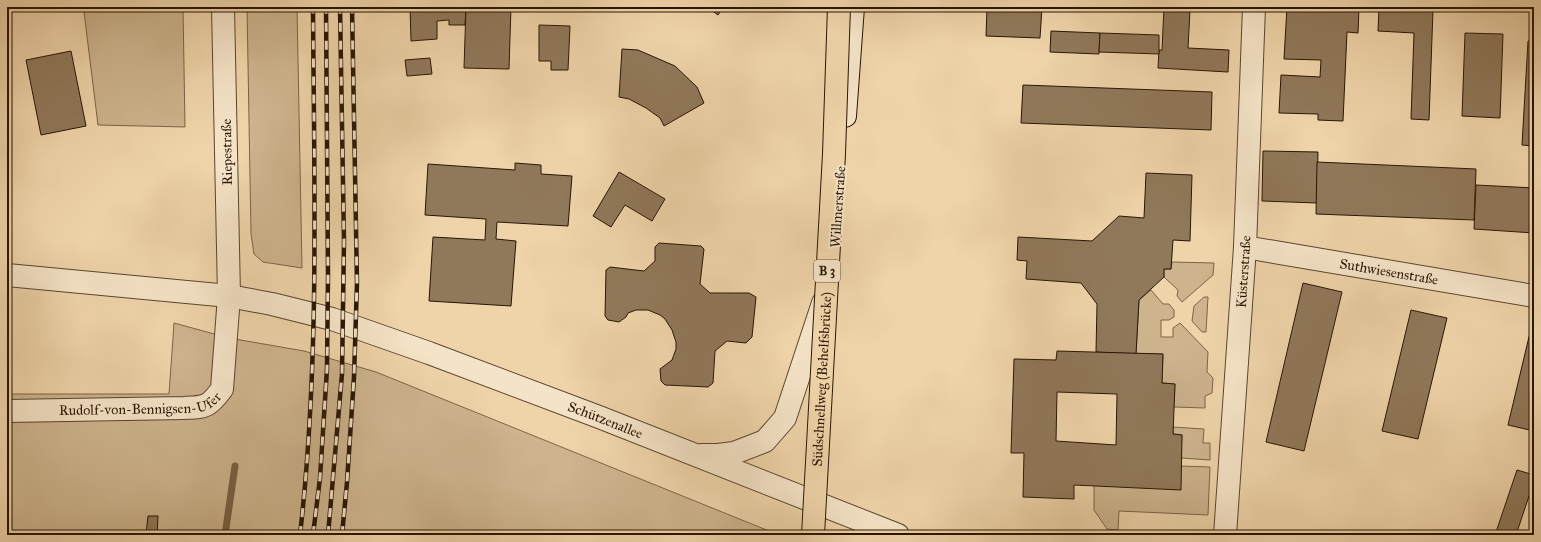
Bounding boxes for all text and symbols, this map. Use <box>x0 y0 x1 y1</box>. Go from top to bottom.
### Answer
street label: Riepestraße <box>218 118 236 185</box>
street label: Willmerstraße <box>827 165 849 248</box>
street label: Küsterstraße <box>1232 235 1254 308</box>
street label: Suthwiesenstraße <box>1338 255 1440 288</box>
road number: B 3 <box>814 260 840 282</box>
street label: Südschnellweg (Behelfsbrücke) <box>808 292 836 467</box>
street label: Rudolf-von-Bennigsen-Ufer <box>59 388 225 419</box>
street label: Schützenallee <box>566 398 646 442</box>

